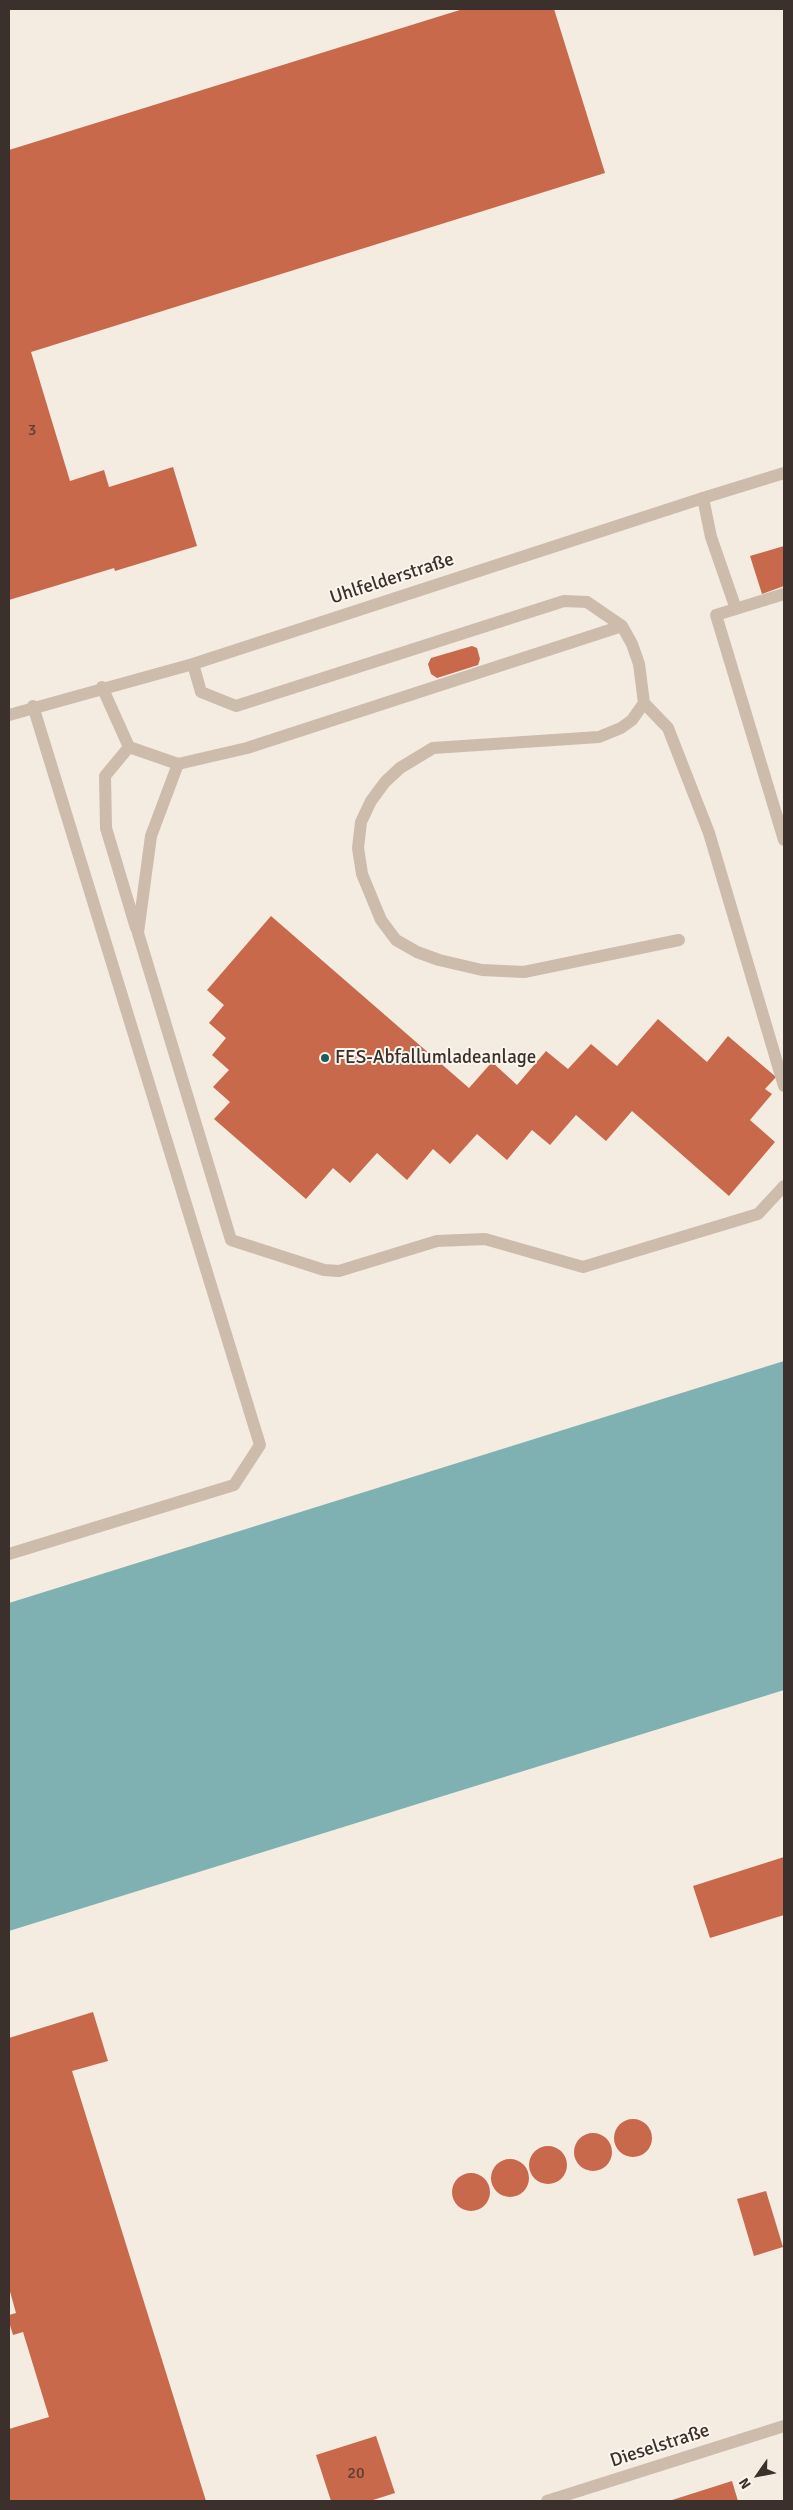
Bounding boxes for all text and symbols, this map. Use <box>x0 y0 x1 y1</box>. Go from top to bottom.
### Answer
house number: 3 <box>28 421 36 441</box>
street label: Uhlfelderstraße <box>327 548 457 610</box>
place label: FES-Abfallumladeanlage <box>335 1047 536 1069</box>
marker: FES-Abfallumladeanlage <box>319 1052 331 1064</box>
street label: Dieselstraße <box>607 2419 713 2473</box>
north arrow <box>733 2450 783 2500</box>
house number: 20 <box>347 2464 365 2484</box>
text: N <box>735 2475 755 2492</box>

